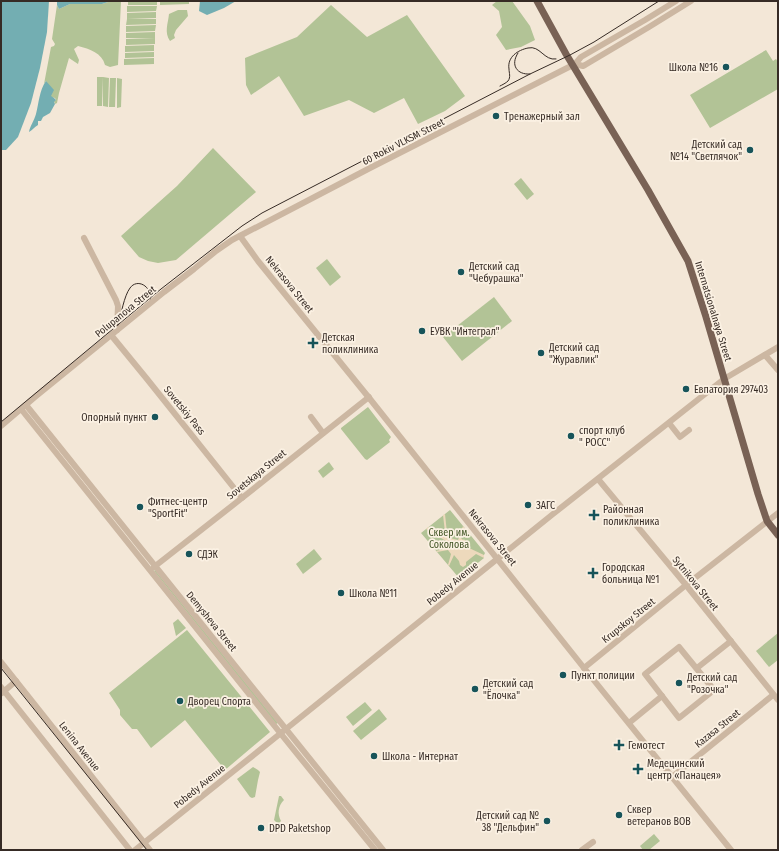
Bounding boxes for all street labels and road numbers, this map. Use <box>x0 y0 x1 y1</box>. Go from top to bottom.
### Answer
street label: 60 Rokiv VLKSM Street <box>360 116 447 168</box>
street label: Nekrasova Street <box>263 254 316 316</box>
street label: Internatsionalnaya Street <box>692 260 734 363</box>
street label: Polupanova Street <box>93 283 159 340</box>
street label: Sovetskiy Pass <box>161 384 207 437</box>
street label: Sovetskaya Street <box>225 447 289 502</box>
street label: Nekrasova Street <box>466 507 519 569</box>
street label: Sytnikova Street <box>670 554 721 614</box>
street label: Pobedy Avenue <box>425 559 481 608</box>
street label: Demysheva Street <box>183 589 239 654</box>
street label: Krupskoy Street <box>600 595 658 646</box>
street label: Kazasa Street <box>693 706 743 751</box>
street label: Lenina Avenue <box>56 719 102 774</box>
street label: Pobedy Avenue <box>172 762 228 811</box>

